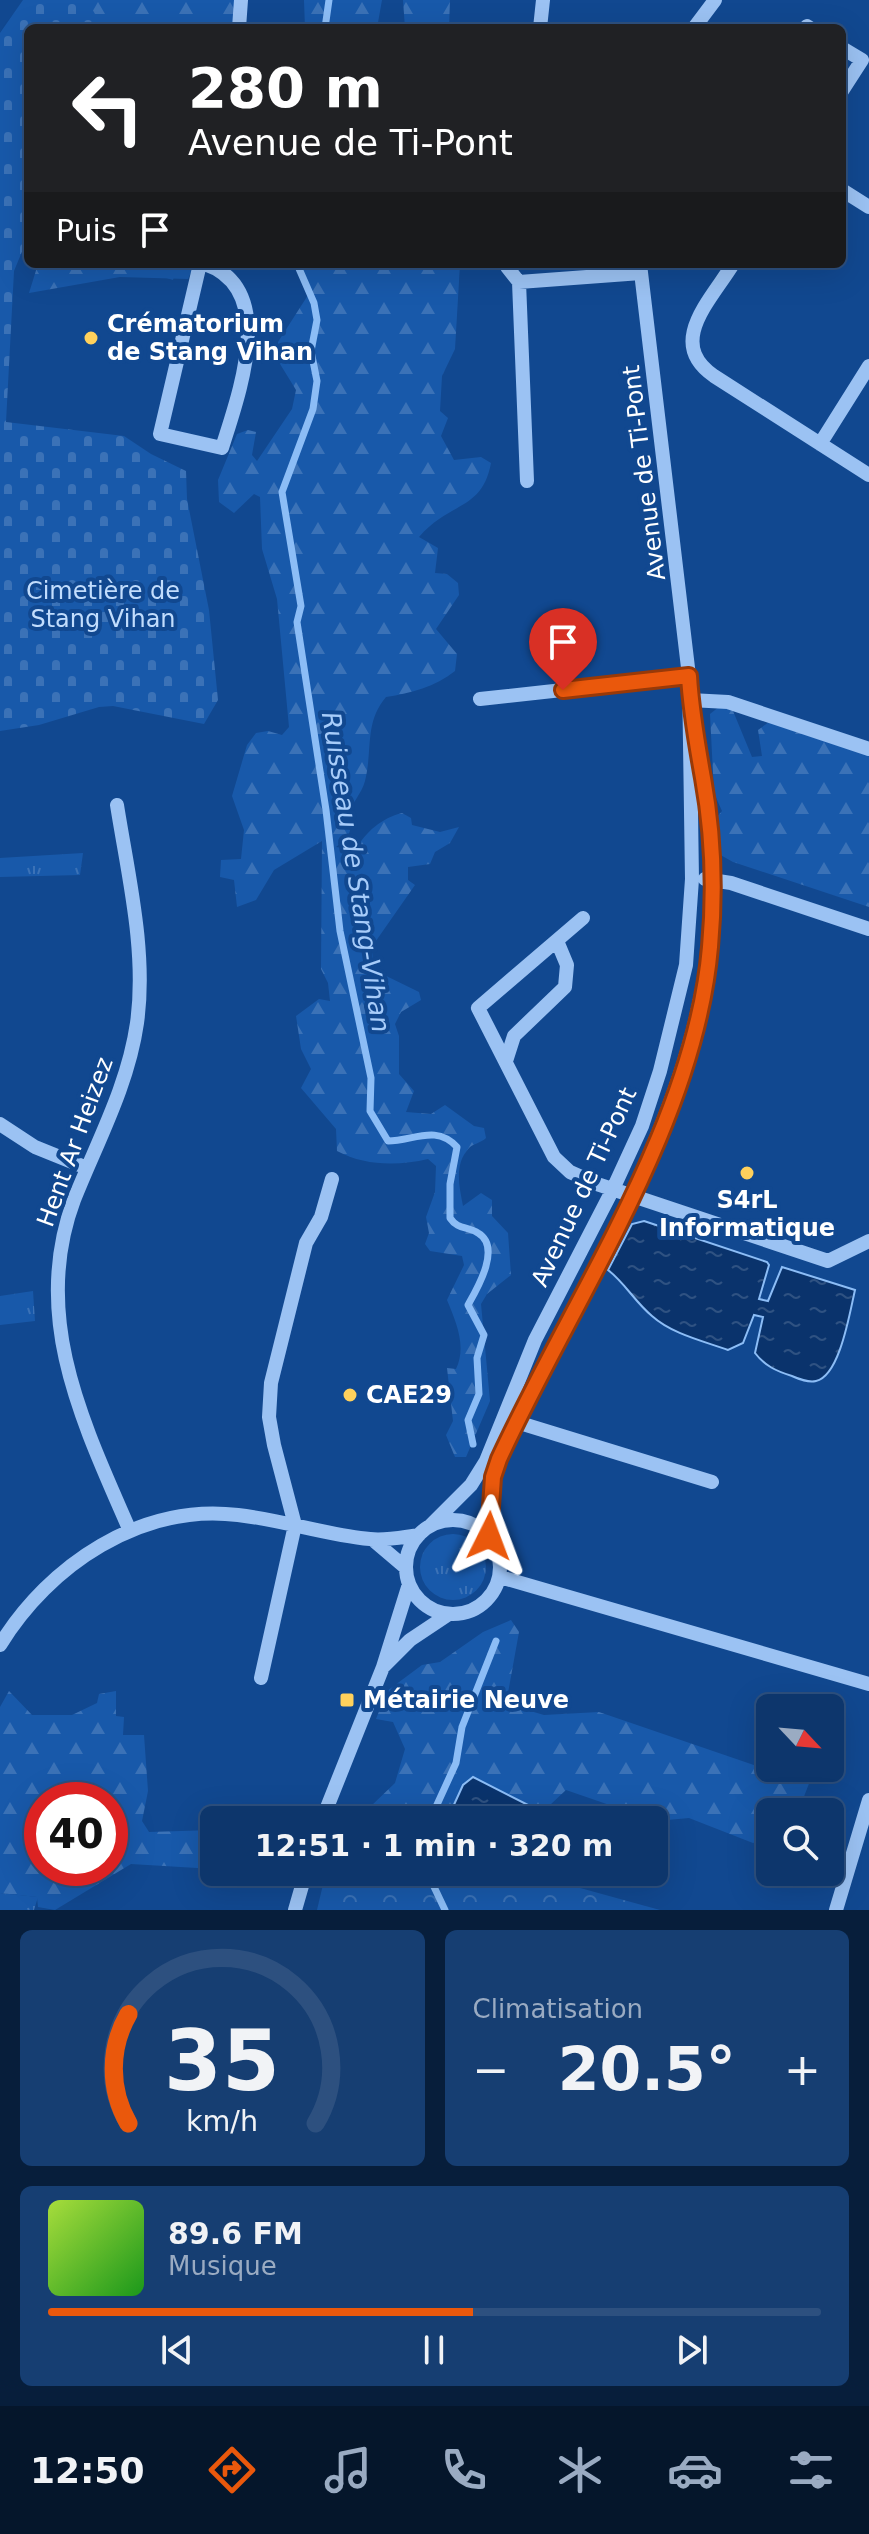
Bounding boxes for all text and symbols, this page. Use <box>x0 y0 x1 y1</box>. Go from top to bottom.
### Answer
text: 280 m <box>188 55 383 120</box>
icon: left <box>56 56 160 160</box>
text: Avenue de Ti-Pont <box>188 122 513 163</box>
icon: arrive <box>133 208 177 252</box>
text: Puis <box>56 213 117 248</box>
place label: Crématorium de Stang Vihan <box>107 310 313 366</box>
marker: Crématorium de Stang Vihan <box>82 329 100 347</box>
street label: Avenue de Ti-Pont <box>617 364 671 582</box>
park label: Cimetière de Stang Vihan <box>26 577 180 633</box>
pin <box>529 608 597 690</box>
icon: arrive <box>541 620 585 664</box>
water label: Ruisseau de Stang-Vihan <box>316 710 396 1034</box>
street label: Hent Ar Heizez <box>31 1053 119 1231</box>
street label: Avenue de Ti-Pont <box>526 1083 642 1291</box>
marker: S4rL Informatique <box>738 1164 756 1182</box>
place label: S4rL Informatique <box>659 1186 835 1242</box>
place label: CAE29 <box>366 1381 452 1409</box>
marker: CAE29 <box>341 1386 359 1404</box>
position arrow <box>447 1494 531 1578</box>
place label: Métairie Neuve <box>363 1686 569 1714</box>
marker: Métairie Neuve <box>338 1691 356 1709</box>
north arrow <box>756 1694 844 1782</box>
map controls <box>756 1694 844 1886</box>
speed limit sign: 40 <box>24 1782 128 1886</box>
button: search <box>756 1798 844 1886</box>
text: 12:51 · 1 min · 320 m <box>255 1828 613 1863</box>
text: Climatisation <box>473 1994 643 2024</box>
text: 35 <box>164 2013 280 2110</box>
text: 20.5° <box>558 2034 736 2104</box>
text: − <box>473 2044 509 2095</box>
text: + <box>784 2044 821 2095</box>
text: km/h <box>186 2104 258 2138</box>
text: 89.6 FM <box>168 2216 303 2251</box>
text: Musique <box>168 2251 277 2281</box>
icon: previous <box>155 2328 199 2372</box>
icon: pause <box>412 2328 456 2372</box>
icon: next <box>670 2328 714 2372</box>
icon: directions <box>204 2442 260 2498</box>
icon: music <box>320 2442 376 2498</box>
icon: phone <box>436 2442 492 2498</box>
icon: climate <box>552 2442 608 2498</box>
icon: car <box>667 2442 723 2498</box>
icon: filters <box>783 2442 839 2498</box>
text: 12:50 <box>30 2450 144 2491</box>

